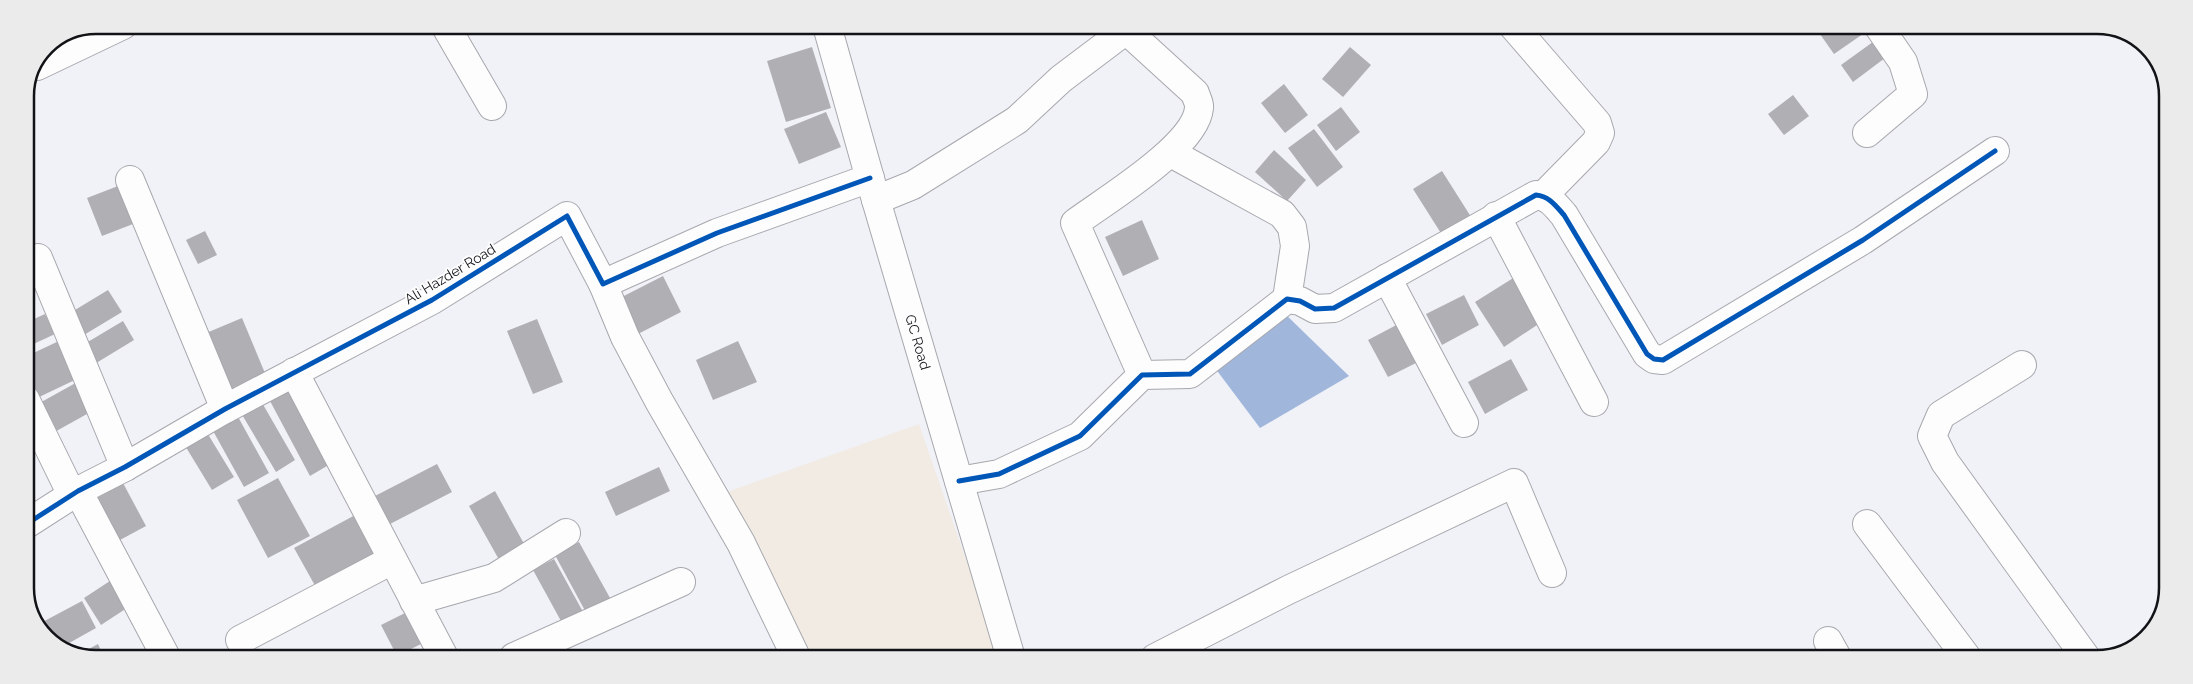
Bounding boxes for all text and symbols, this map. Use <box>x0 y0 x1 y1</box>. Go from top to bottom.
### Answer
street label: Ali Hazder Road <box>402 241 498 307</box>
street label: GC Road <box>902 313 934 372</box>

